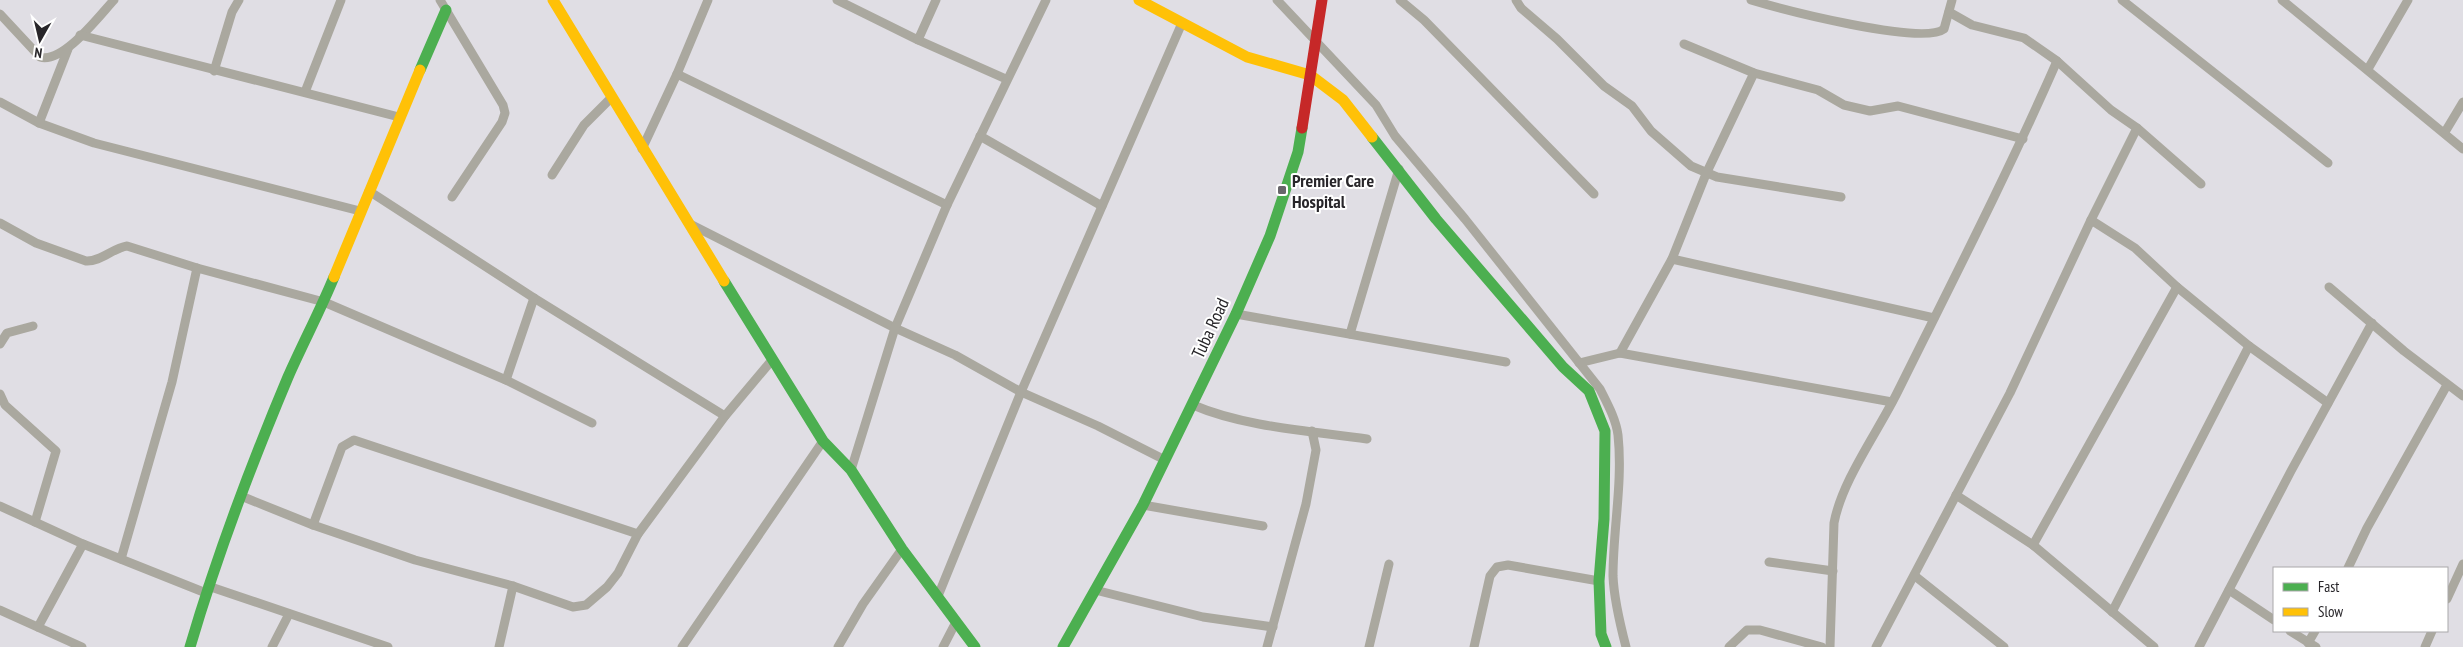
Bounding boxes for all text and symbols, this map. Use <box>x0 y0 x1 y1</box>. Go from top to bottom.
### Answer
north arrow <box>15 15 65 65</box>
text: N <box>33 43 43 62</box>
place label: Premier Care Hospital <box>1292 169 1374 213</box>
marker: Premier Care Hospital <box>1276 184 1288 196</box>
street label: Tuba Road <box>1186 294 1234 362</box>
legend <box>2273 567 2448 632</box>
text: Fast <box>2318 577 2339 596</box>
text: Slow <box>2318 602 2343 621</box>

